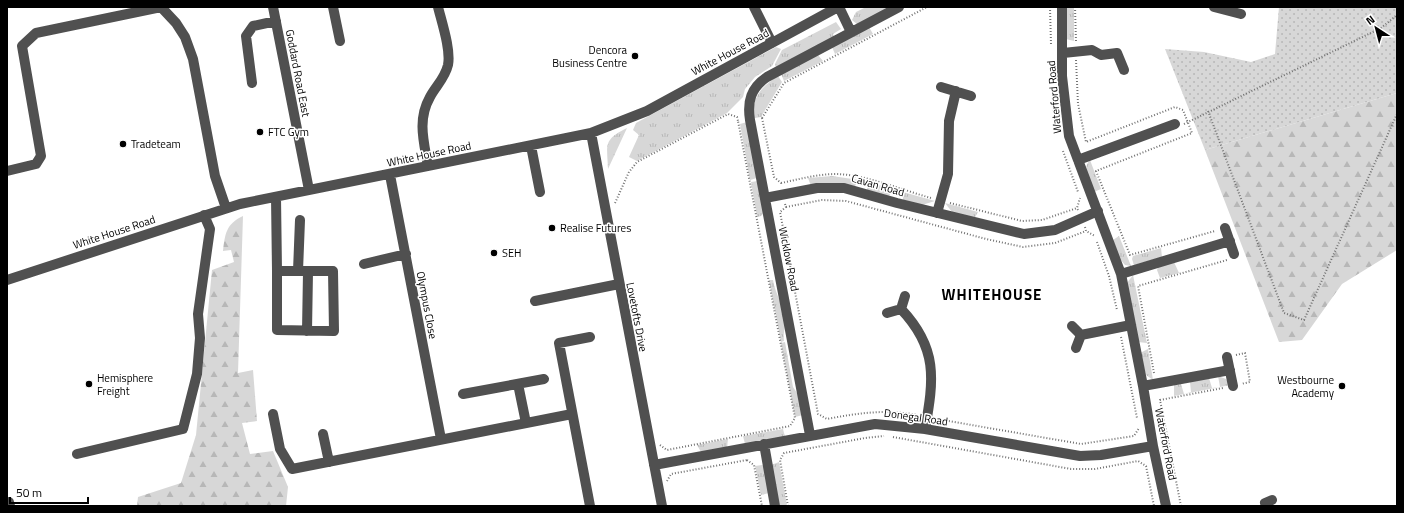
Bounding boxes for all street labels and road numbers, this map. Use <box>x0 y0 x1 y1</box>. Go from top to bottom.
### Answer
street label: White House Road <box>688 25 772 79</box>
street label: Goddard Road East <box>282 28 314 118</box>
street label: Waterford Road <box>1043 60 1065 134</box>
street label: White House Road <box>385 137 473 171</box>
street label: Cavan Road <box>850 170 906 200</box>
street label: White House Road <box>71 211 157 253</box>
street label: Wicklow Road <box>775 226 803 293</box>
street label: Olympus Close <box>413 270 441 341</box>
street label: Lovetofts Drive <box>622 281 652 354</box>
street label: Donegal Road <box>883 405 949 429</box>
street label: Waterford Road <box>1151 406 1181 482</box>

